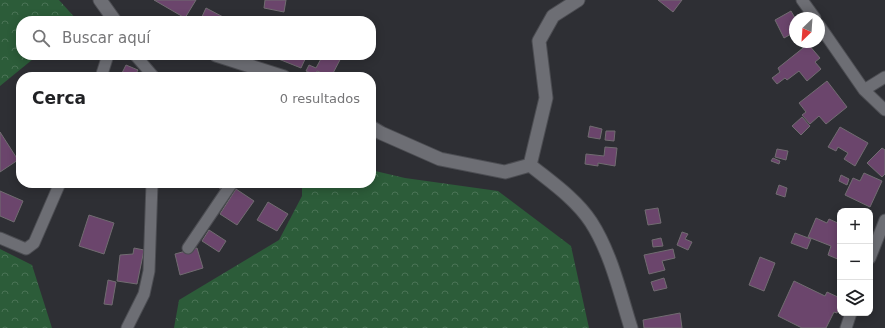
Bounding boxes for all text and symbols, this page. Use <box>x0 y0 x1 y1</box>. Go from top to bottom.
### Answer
north arrow <box>789 12 825 48</box>
search box <box>16 16 376 60</box>
icon: search <box>30 27 52 49</box>
text: Buscar aquí <box>62 29 150 47</box>
text: Cerca <box>32 88 86 108</box>
text: 0 resultados <box>280 91 360 106</box>
map controls <box>837 208 873 316</box>
button: + <box>837 208 873 244</box>
button: − <box>837 244 873 280</box>
button: layers <box>837 280 873 316</box>

